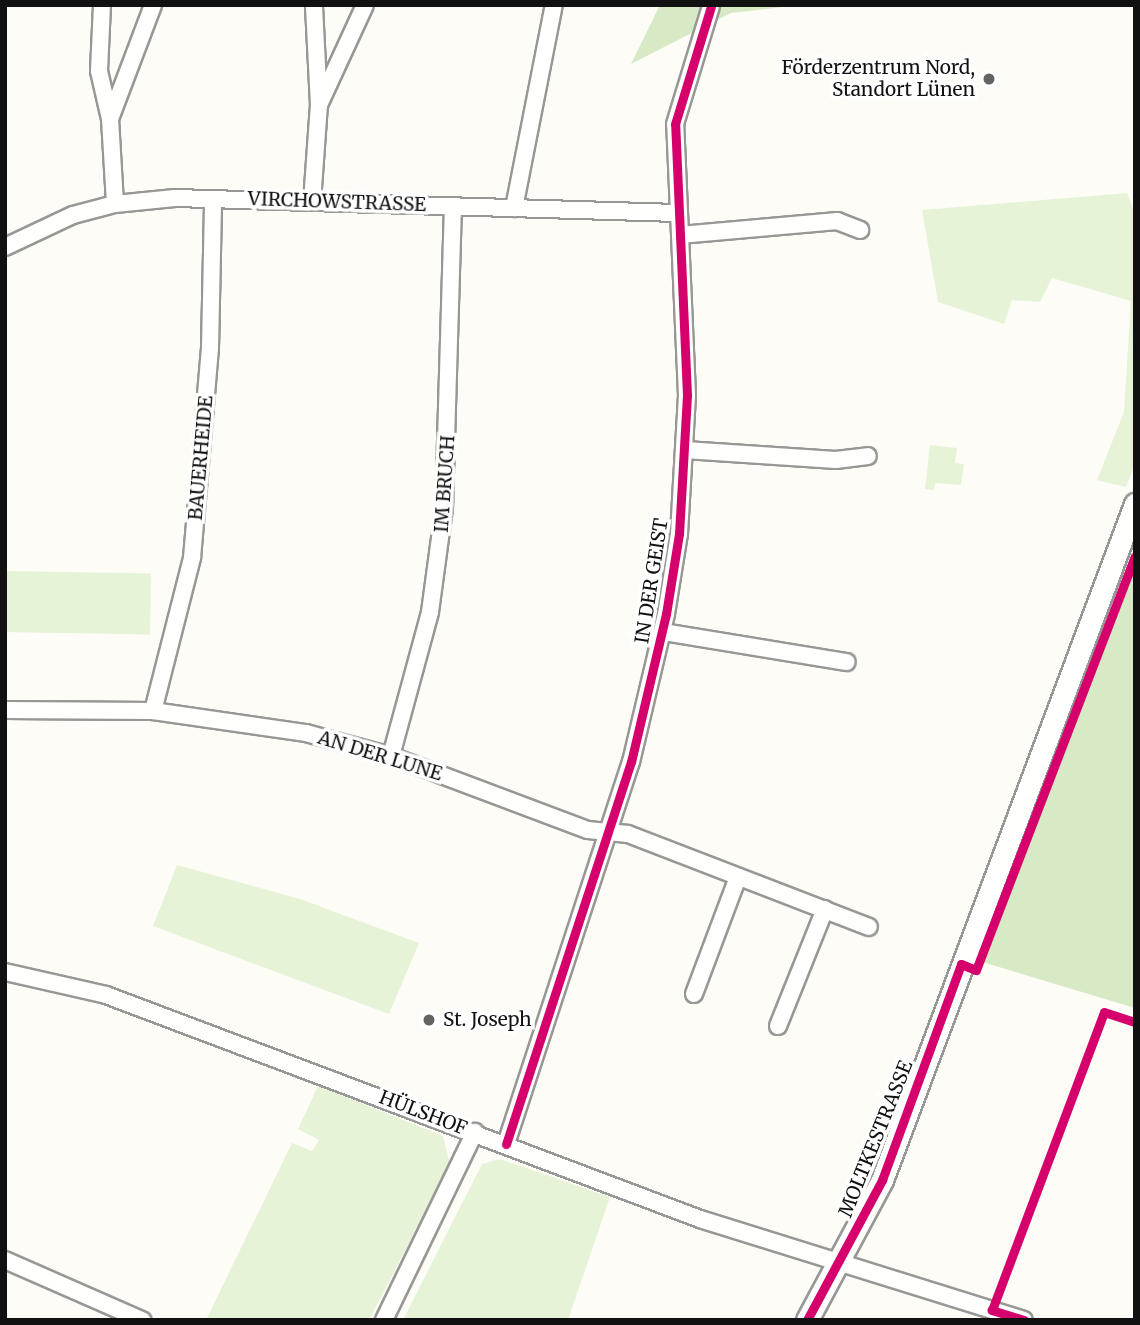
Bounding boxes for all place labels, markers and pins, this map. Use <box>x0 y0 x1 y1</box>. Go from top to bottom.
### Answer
place label: Förderzentrum Nord, Standort Lünen <box>781 57 975 101</box>
marker: Förderzentrum Nord, Standort Lünen <box>981 71 997 87</box>
place label: St. Joseph <box>443 1009 532 1031</box>
marker: St. Joseph <box>421 1012 437 1028</box>

